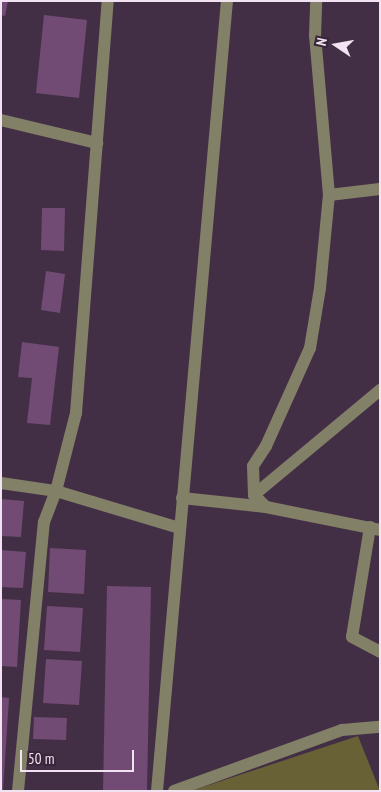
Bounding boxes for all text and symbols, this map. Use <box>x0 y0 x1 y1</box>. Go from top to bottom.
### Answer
north arrow <box>311 20 361 70</box>
text: N <box>312 36 331 47</box>
scale bar <box>22 740 136 772</box>
text: 50 m <box>28 749 54 768</box>

